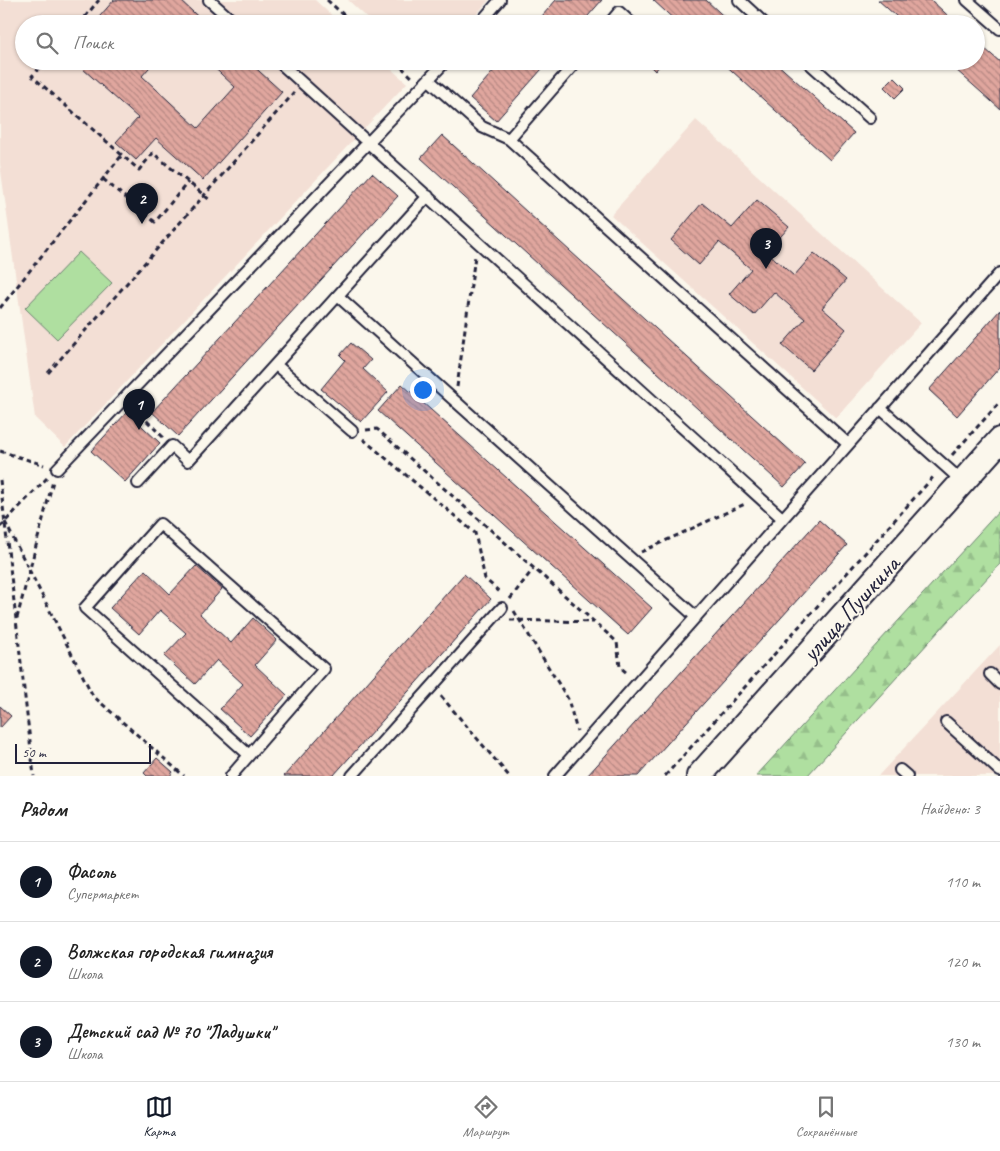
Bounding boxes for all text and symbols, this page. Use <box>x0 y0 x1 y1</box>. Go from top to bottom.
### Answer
search box <box>15 15 985 70</box>
icon: search <box>33 29 61 57</box>
text: Поиск <box>73 31 113 55</box>
pin: 2 <box>126 183 158 224</box>
pin: 3 <box>750 228 782 269</box>
your location <box>410 377 436 403</box>
pin: 1 <box>123 389 155 430</box>
street label: улица Пушкина <box>793 547 909 670</box>
scale bar <box>15 741 151 764</box>
text: 50 m <box>22 744 46 761</box>
text: Рядом <box>20 796 67 822</box>
text: Найдено: 3 <box>920 799 980 819</box>
text: Фасоль <box>67 860 115 884</box>
text: 1 <box>32 872 40 892</box>
text: 110 m <box>946 872 980 892</box>
text: Супермаркет <box>67 884 138 904</box>
text: Волжская городская гимназия <box>67 940 272 964</box>
text: 2 <box>32 952 40 972</box>
text: 120 m <box>946 952 980 972</box>
text: Школа <box>67 964 102 984</box>
text: Детский сад № 70 "Ладушки" <box>67 1020 274 1044</box>
text: 3 <box>32 1032 40 1052</box>
text: 130 m <box>946 1032 980 1052</box>
text: Школа <box>67 1044 102 1064</box>
tab: Карта <box>143 1093 176 1140</box>
tab: Маршрут <box>462 1093 509 1140</box>
tab: Сохранённые <box>796 1093 856 1140</box>

